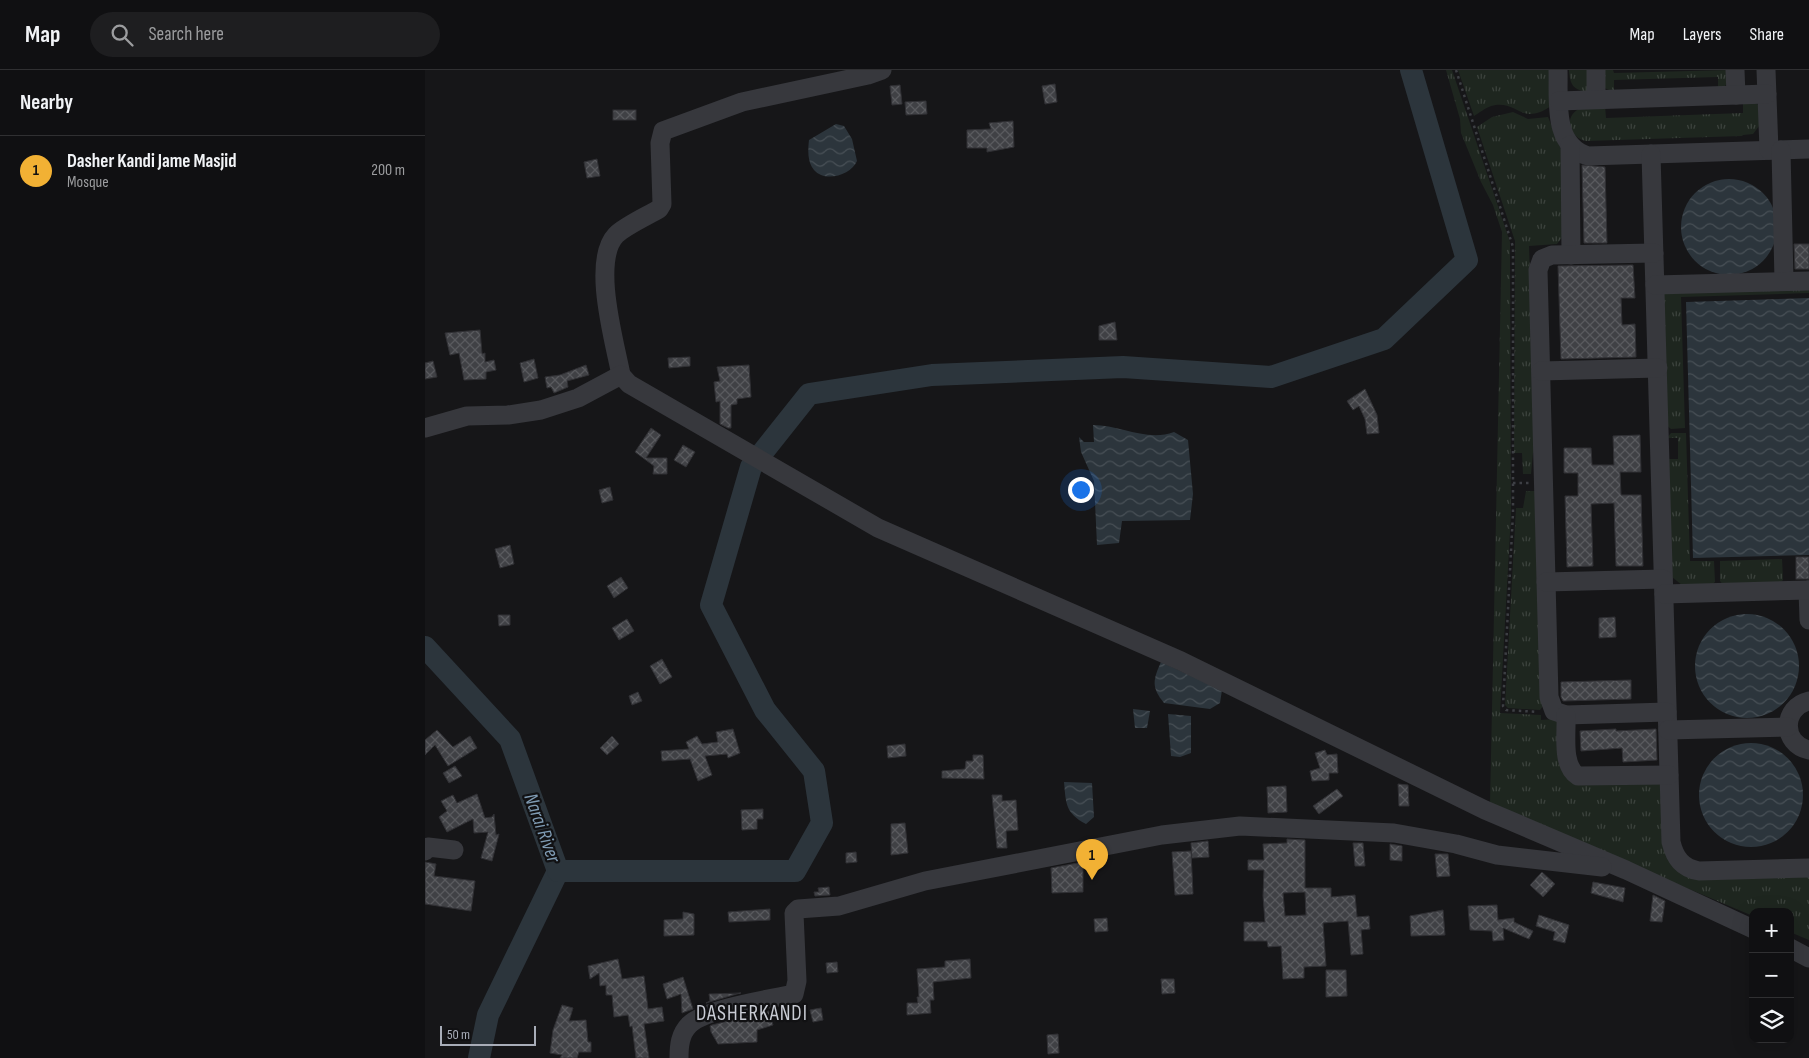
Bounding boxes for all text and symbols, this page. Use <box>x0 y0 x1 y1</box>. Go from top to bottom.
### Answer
search box <box>90 12 440 57</box>
text: Map <box>25 20 60 49</box>
icon: search <box>108 21 136 49</box>
text: Search here <box>148 23 224 46</box>
text: Map <box>1630 24 1655 45</box>
text: Layers <box>1683 24 1722 45</box>
text: Share <box>1750 24 1784 45</box>
text: Nearby <box>20 90 73 115</box>
text: Dasher Kandi Jame Masjid <box>67 150 236 173</box>
text: 1 <box>33 161 39 180</box>
text: 200 m <box>371 161 405 180</box>
text: Mosque <box>67 173 109 192</box>
your location <box>1068 477 1094 503</box>
water label: Narai River <box>518 790 566 867</box>
pin: 1 <box>1076 839 1108 880</box>
map controls <box>1749 908 1794 1043</box>
button: + <box>1749 908 1794 953</box>
button: − <box>1749 953 1794 998</box>
button: layers <box>1749 998 1794 1043</box>
district label: DASHERKANDI <box>696 1001 808 1026</box>
scale bar <box>440 1023 536 1046</box>
text: 50 m <box>447 1026 470 1043</box>

